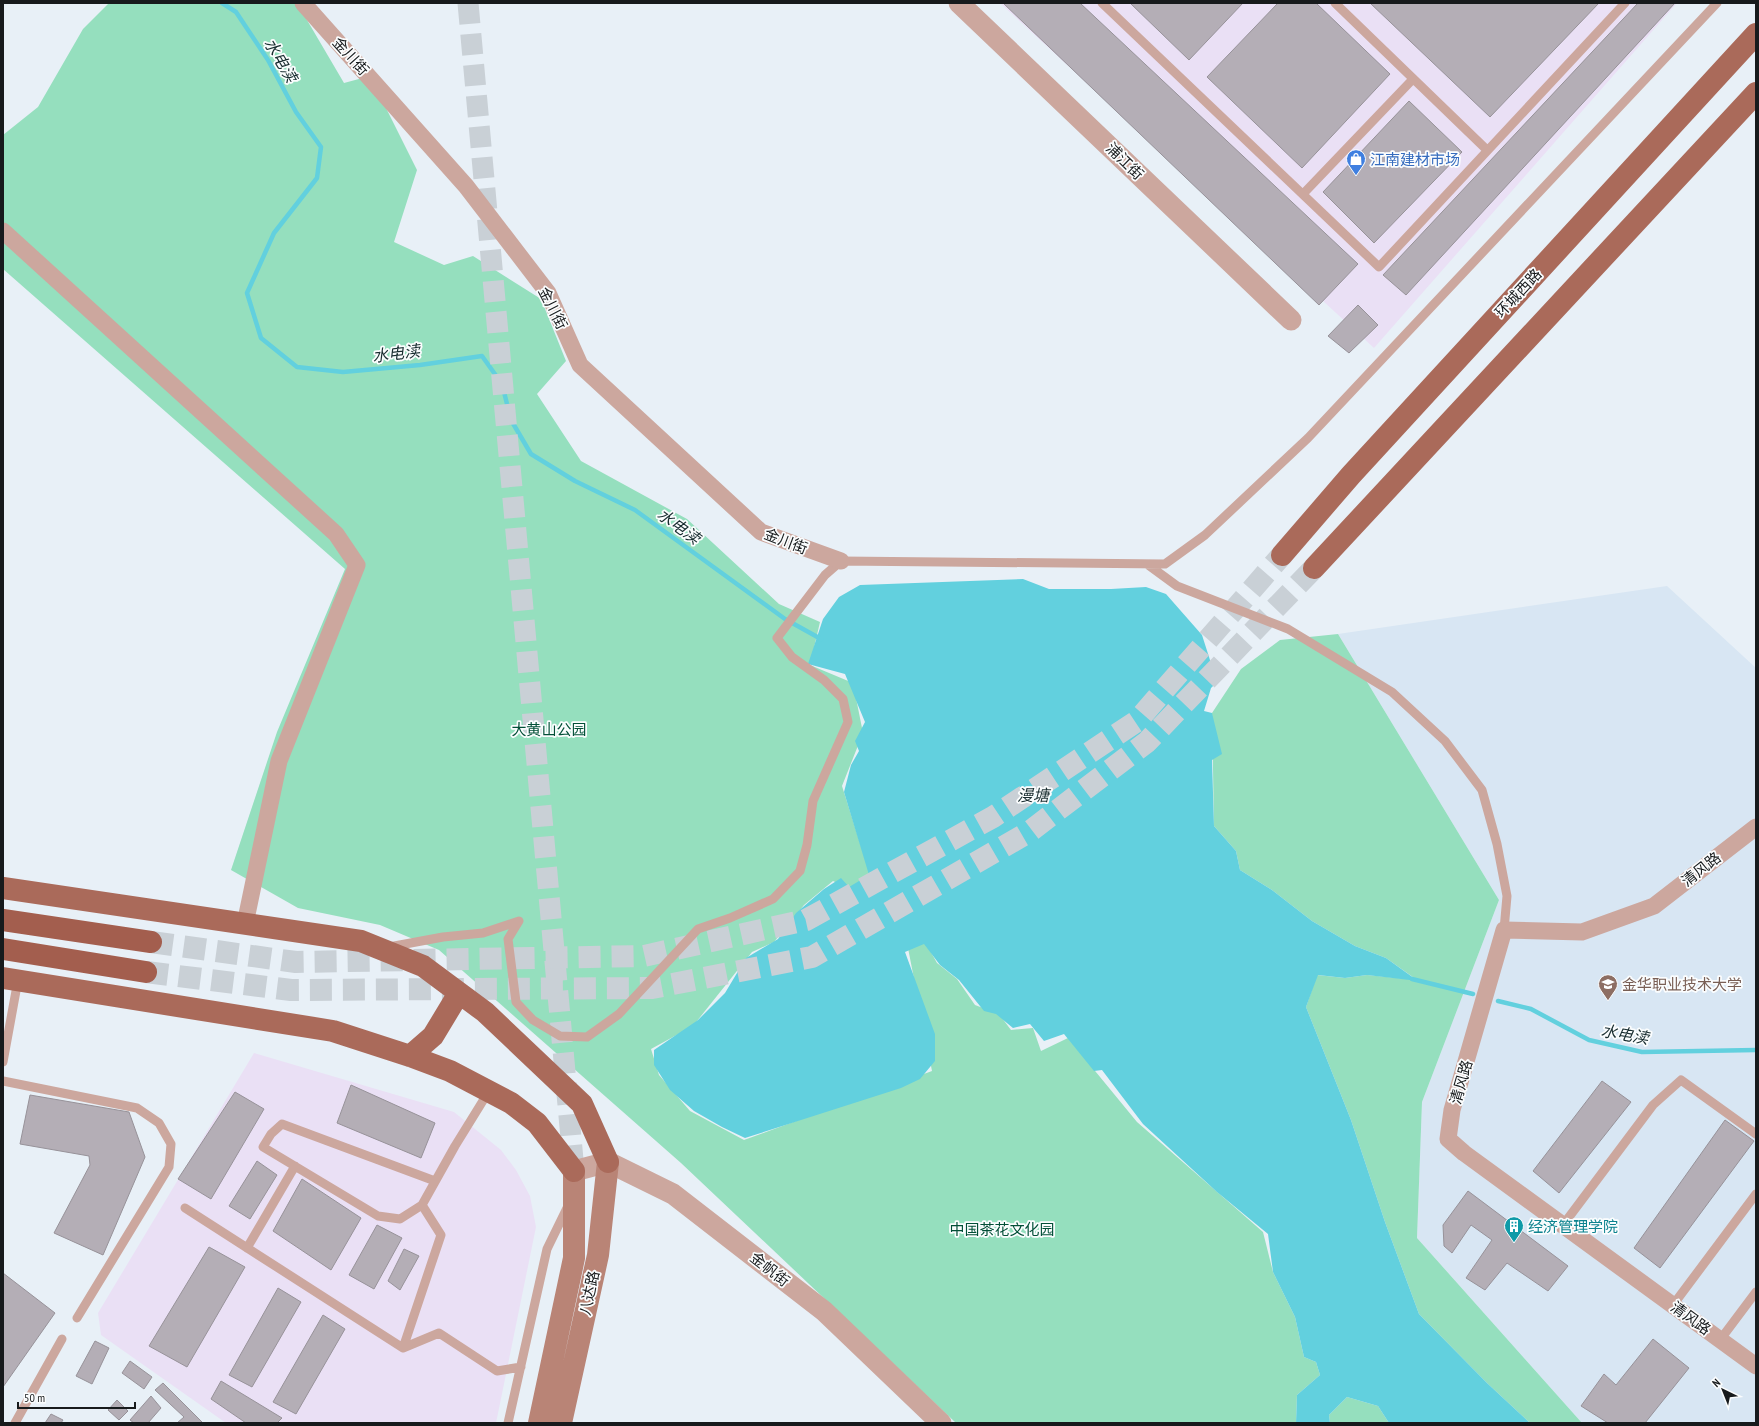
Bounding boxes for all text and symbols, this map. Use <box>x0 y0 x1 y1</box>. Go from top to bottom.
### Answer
street label: 金川街 <box>329 33 373 79</box>
water label: 水电渎 <box>260 34 303 87</box>
street label: 浦江街 <box>1102 139 1148 183</box>
shop icon: 江南建材市场 <box>1345 148 1367 176</box>
place label: 江南建材市场 <box>1370 150 1460 169</box>
street label: 环城西路 <box>1491 265 1545 321</box>
street label: 金川街 <box>534 284 572 332</box>
water label: 水电渎 <box>371 340 423 366</box>
water label: 水电渎 <box>654 504 706 549</box>
street label: 金川街 <box>762 524 810 558</box>
park label: 大黄山公园 <box>511 720 587 739</box>
water label: 漫塘 <box>1017 785 1052 805</box>
street label: 清风路 <box>1677 848 1725 890</box>
school or university icon: 金华职业技术大学 <box>1597 973 1619 1001</box>
place label: 金华职业技术大学 <box>1622 975 1742 994</box>
water label: 水电渎 <box>1600 1020 1652 1048</box>
street label: 清风路 <box>1446 1058 1476 1106</box>
building icon: 经济管理学院 <box>1503 1215 1525 1243</box>
place label: 经济管理学院 <box>1528 1217 1618 1236</box>
park label: 中国茶花文化园 <box>949 1220 1055 1239</box>
street label: 金帆街 <box>746 1248 794 1290</box>
street label: 八达路 <box>575 1269 603 1317</box>
street label: 清风路 <box>1667 1297 1715 1339</box>
north arrow <box>1703 1370 1743 1410</box>
text: N <box>1709 1376 1723 1390</box>
scale bar <box>18 1384 135 1410</box>
text: 50 m <box>24 1390 45 1405</box>

